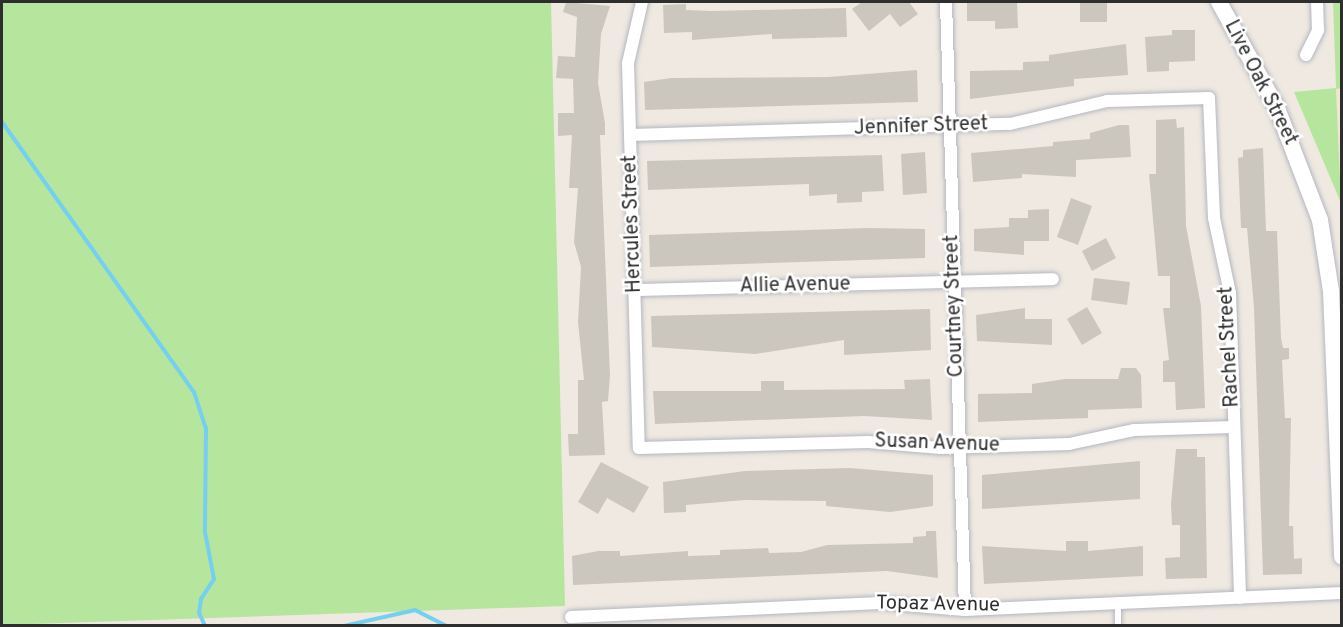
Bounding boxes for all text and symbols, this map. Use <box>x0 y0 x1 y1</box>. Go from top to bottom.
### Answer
street label: Live Oak Street <box>1218 17 1302 149</box>
street label: Jennifer Street <box>853 113 989 141</box>
street label: Hercules Street <box>619 154 647 294</box>
street label: Courtney Street <box>941 234 969 378</box>
street label: Allie Avenue <box>739 273 851 299</box>
street label: Rachel Street <box>1215 286 1245 408</box>
street label: Susan Avenue <box>874 430 1000 458</box>
street label: Topaz Avenue <box>875 592 1001 618</box>

